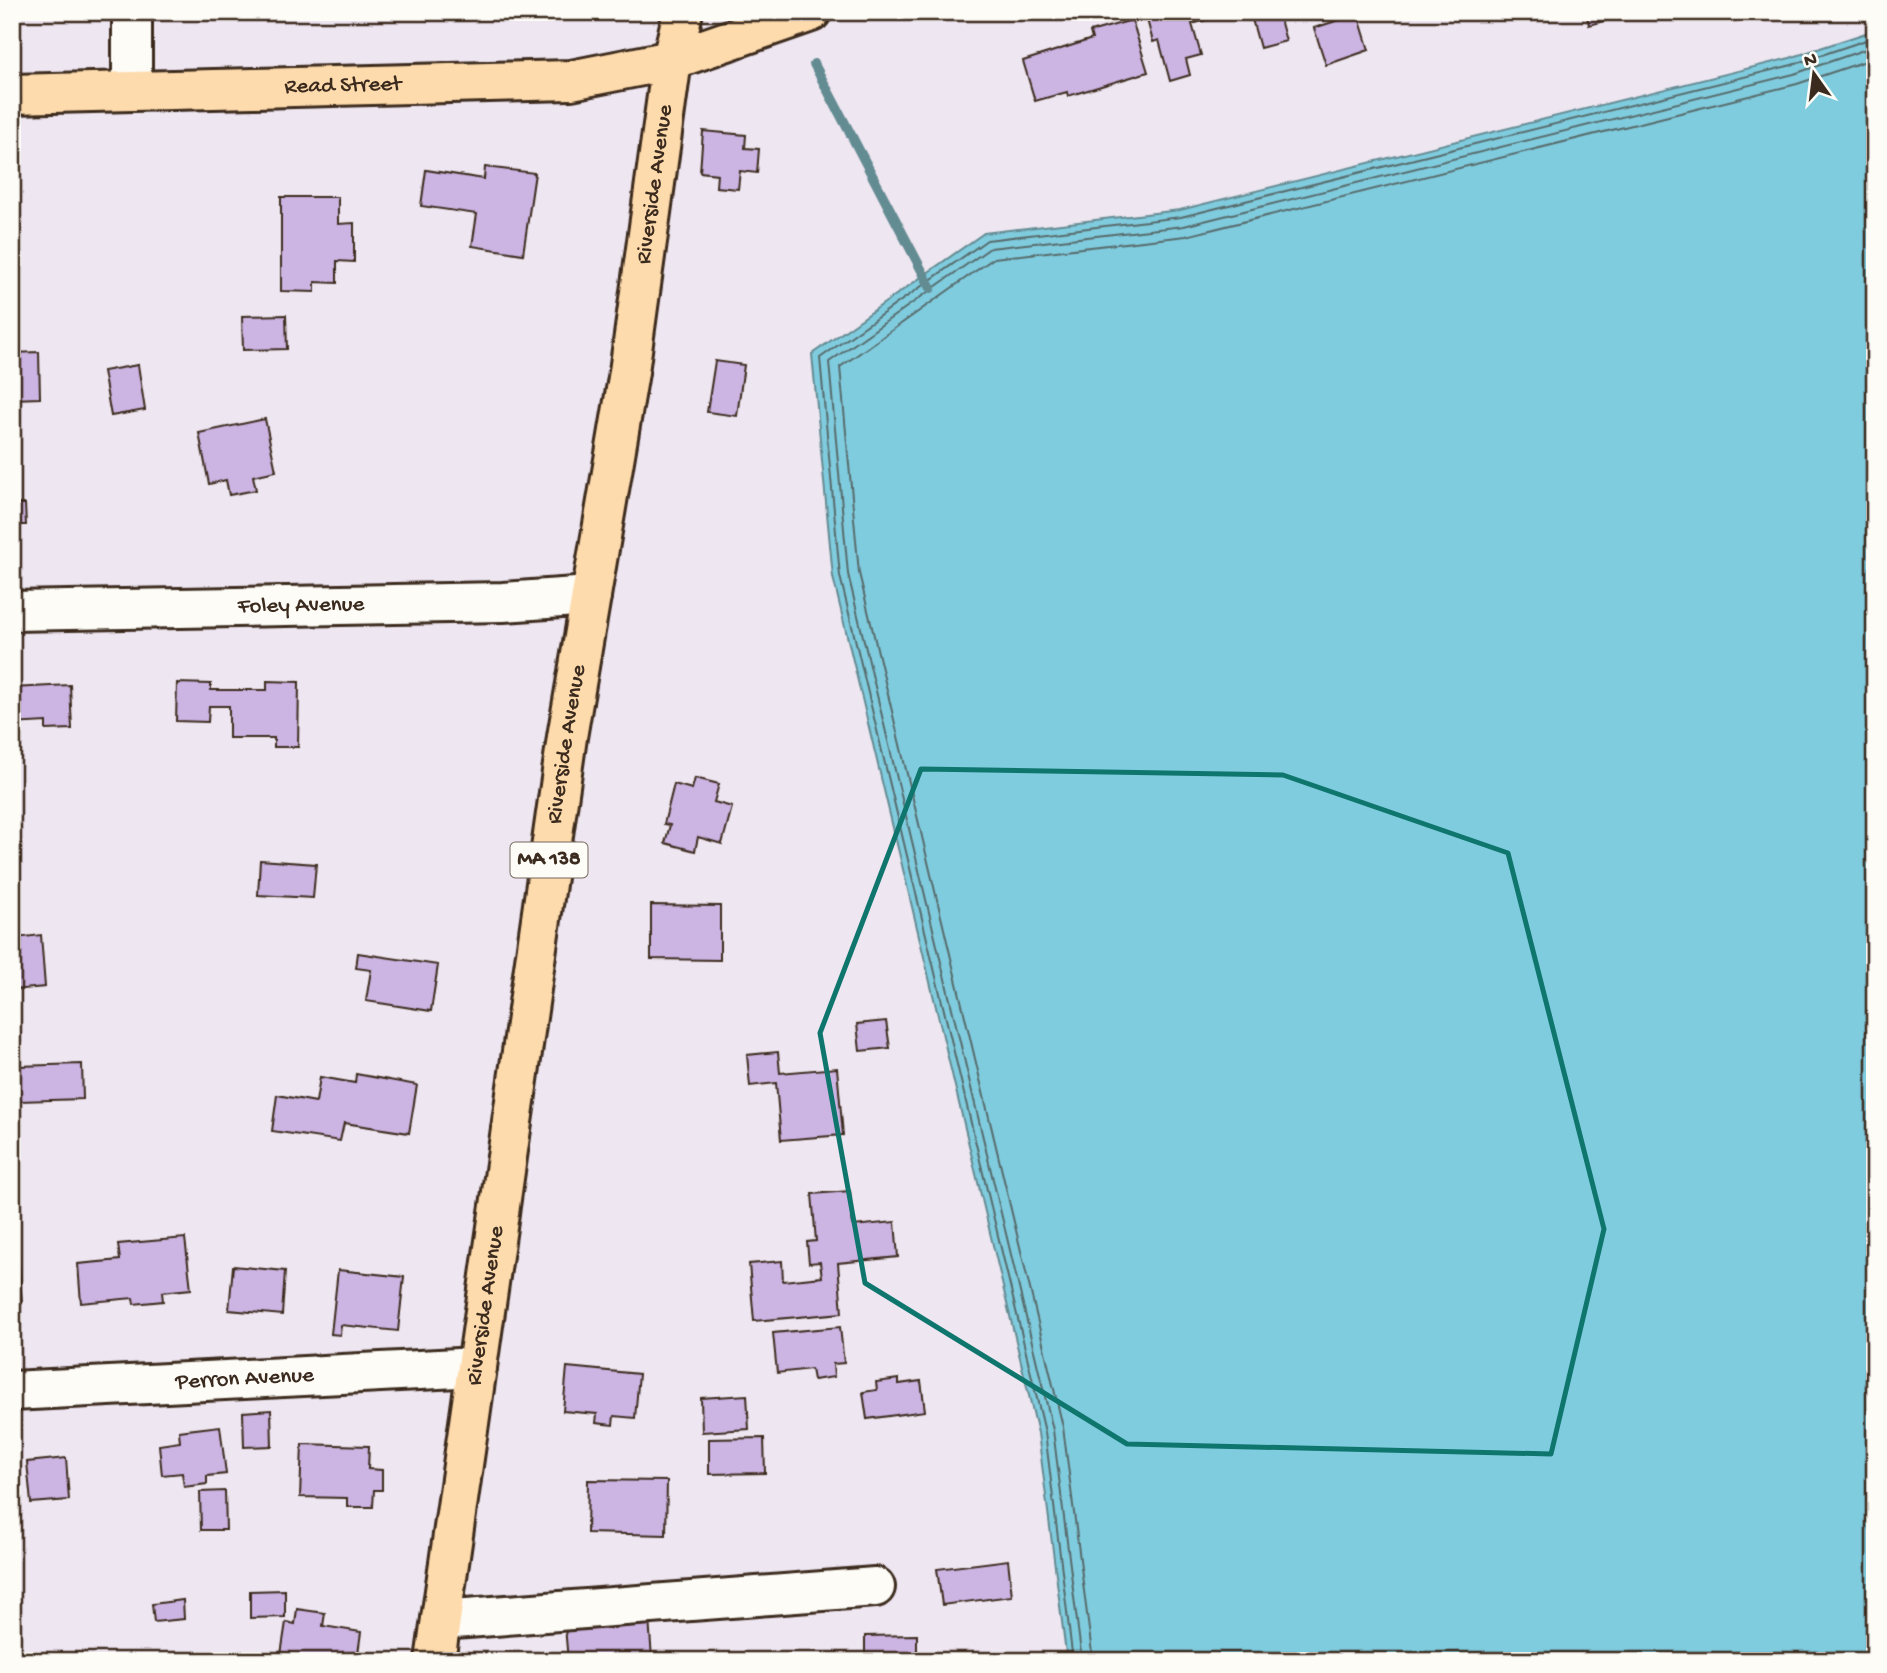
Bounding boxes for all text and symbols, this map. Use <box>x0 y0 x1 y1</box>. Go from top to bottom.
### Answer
north arrow <box>1778 38 1848 108</box>
text: N <box>1802 48 1820 74</box>
street label: Read Street <box>284 71 403 101</box>
street label: Riverside Avenue <box>631 102 679 266</box>
street label: Foley Avenue <box>236 591 366 620</box>
street label: Riverside Avenue <box>541 662 593 826</box>
road number: MA 138 <box>510 842 588 878</box>
street label: Riverside Avenue <box>461 1223 511 1387</box>
street label: Perron Avenue <box>174 1362 316 1396</box>

